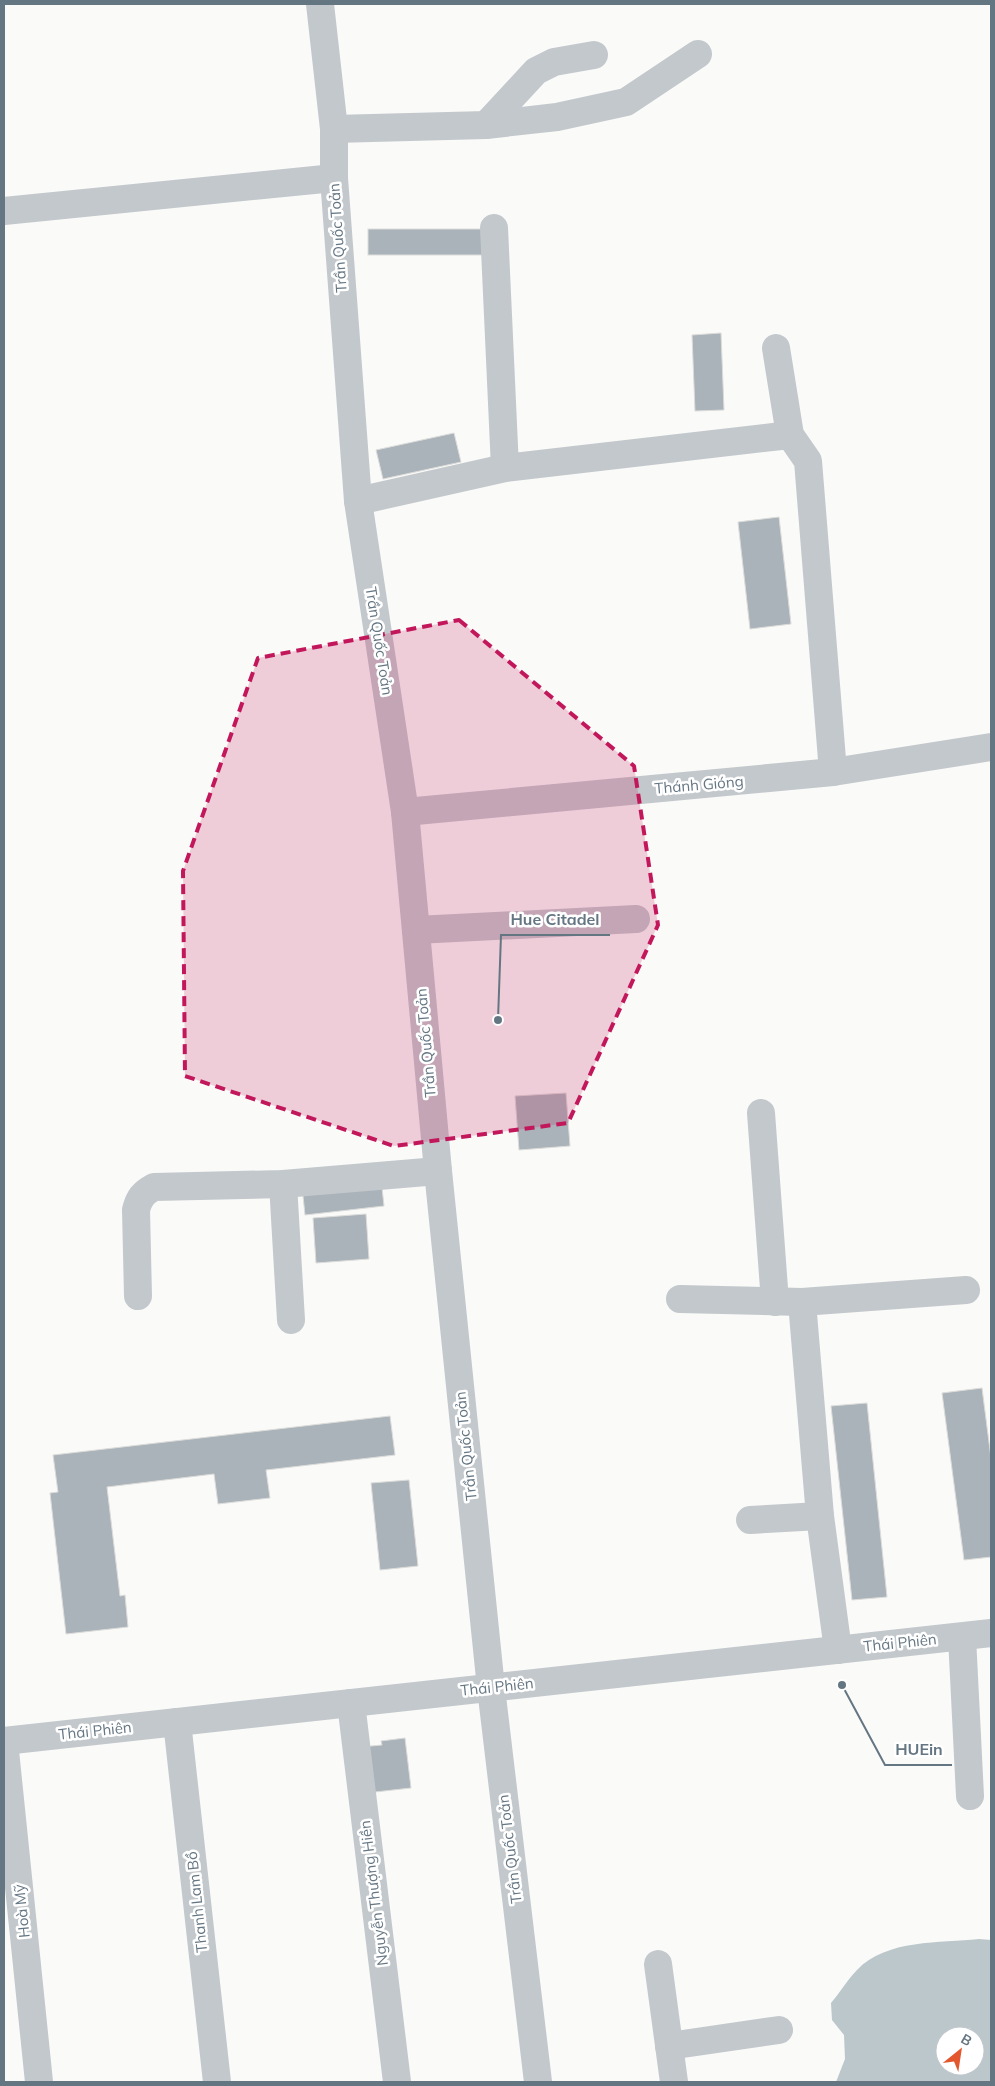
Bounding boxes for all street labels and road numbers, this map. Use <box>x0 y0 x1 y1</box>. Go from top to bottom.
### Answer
street label: Trần Quốc Toản <box>324 183 351 293</box>
street label: Trần Quốc Toản <box>362 585 397 696</box>
street label: Thánh Gióng <box>654 771 744 798</box>
street label: Trần Quốc Toản <box>411 988 440 1098</box>
street label: Trần Quốc Toản <box>450 1391 481 1501</box>
street label: Thái Phiên <box>862 1629 937 1656</box>
street label: Thái Phiên <box>459 1673 534 1700</box>
street label: Thái Phiên <box>57 1717 132 1744</box>
street label: Trần Quốc Toản <box>493 1794 526 1905</box>
street label: Nguyễn Thượng Hiền <box>355 1819 392 1967</box>
street label: Thanh Lam Bồ <box>182 1851 211 1953</box>
street label: Hoà Mỹ <box>9 1883 34 1939</box>

